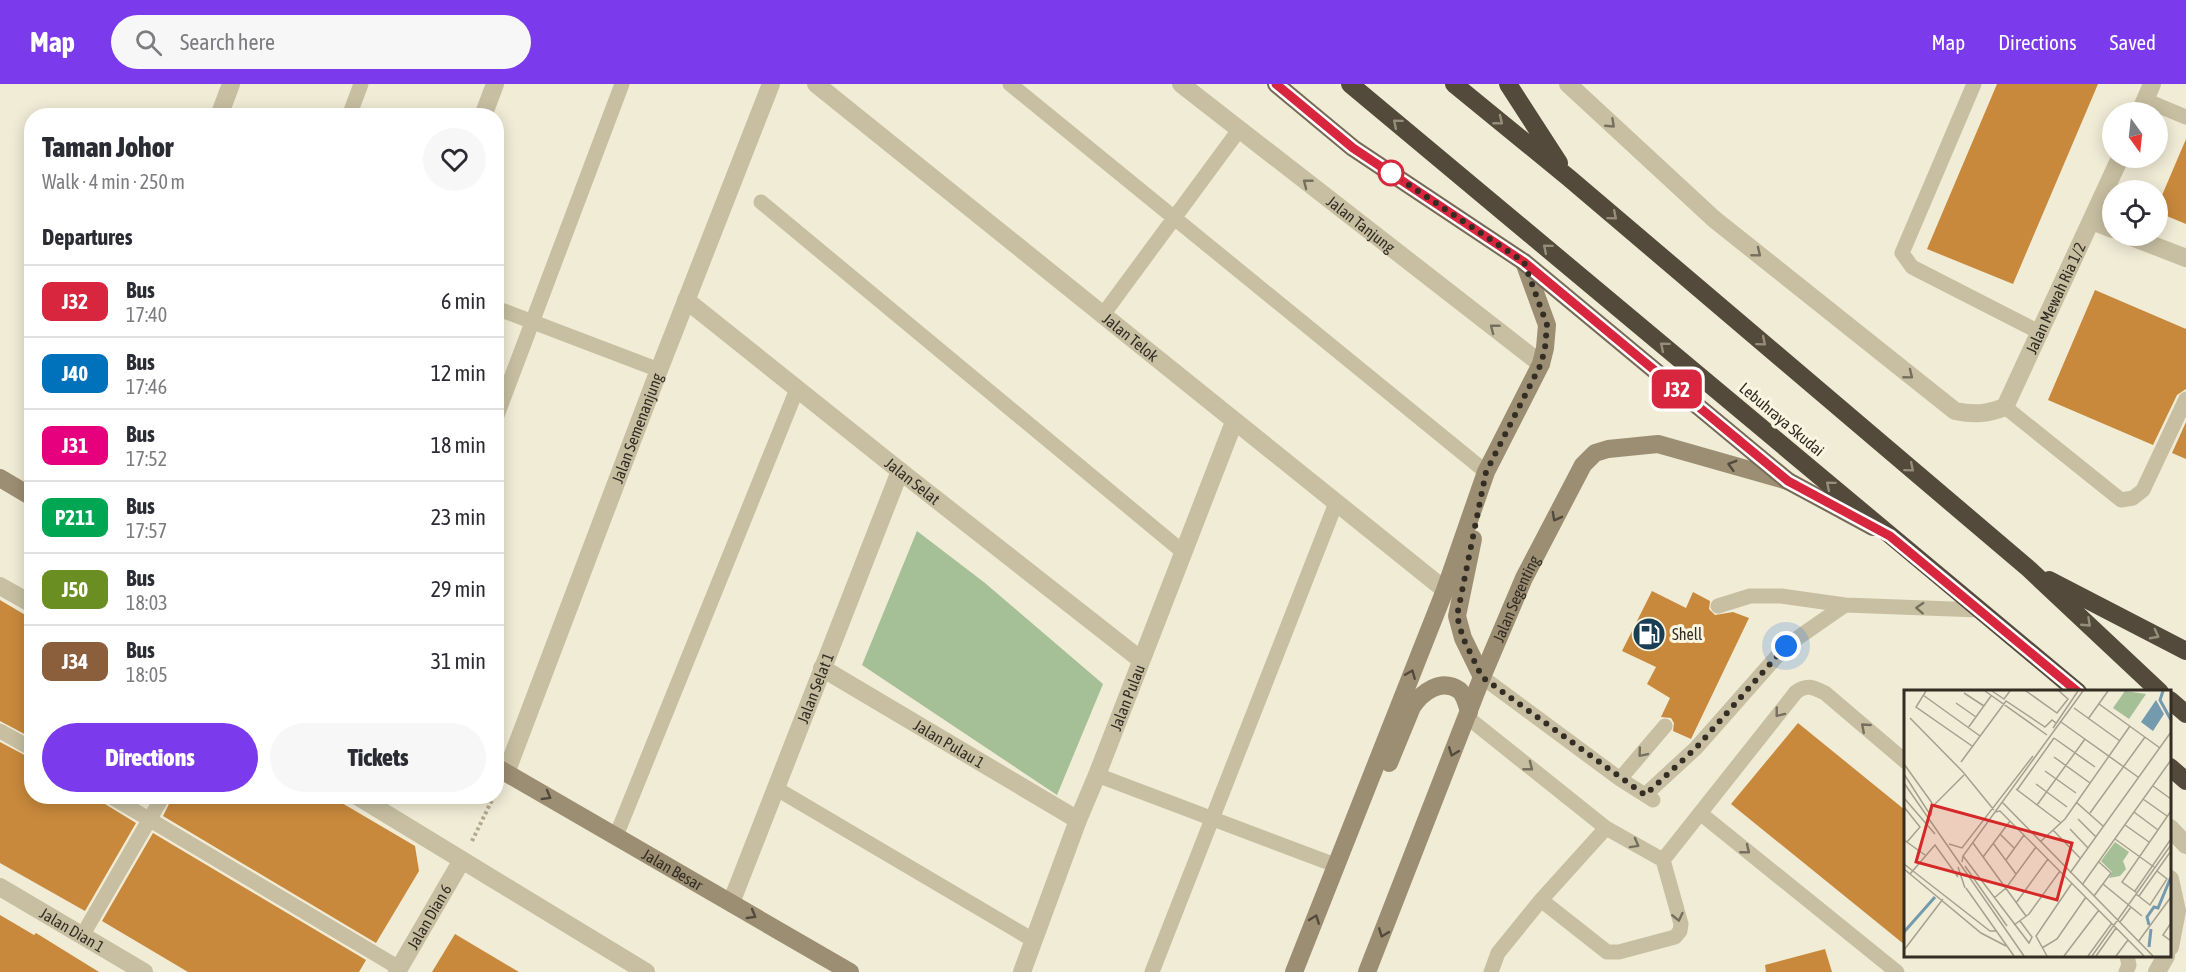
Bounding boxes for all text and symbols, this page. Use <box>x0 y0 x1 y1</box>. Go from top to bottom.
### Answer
search box <box>111 15 531 69</box>
text: Map <box>30 26 75 58</box>
icon: search <box>132 26 165 59</box>
text: Search here <box>180 29 275 55</box>
text: Map <box>1931 30 1965 54</box>
text: Directions <box>1998 30 2077 54</box>
text: Saved <box>2110 30 2156 54</box>
north arrow <box>2102 102 2168 168</box>
map controls <box>2102 102 2168 246</box>
one-way arrow <box>1492 114 1503 125</box>
one-way arrow <box>1604 117 1615 128</box>
one-way arrow <box>1393 119 1404 130</box>
button: heart <box>423 128 486 191</box>
text: Taman Johor <box>42 131 173 163</box>
unlabelled marker <box>1378 160 1404 186</box>
text: Walk · 4 min · 250 m <box>42 170 185 193</box>
one-way arrow <box>1303 179 1314 190</box>
button: locate <box>2102 180 2168 246</box>
street label: Jalan Tanjung <box>1323 192 1399 257</box>
one-way arrow <box>1606 209 1617 220</box>
text: Departures <box>42 224 132 250</box>
street label: Jalan Mewah Ria 1/2 <box>2022 239 2089 357</box>
one-way arrow <box>1543 244 1554 255</box>
one-way arrow <box>1750 245 1761 256</box>
text: Bus <box>126 277 155 303</box>
text: 6 min <box>441 288 486 314</box>
text: J32 <box>62 289 88 313</box>
text: 17:40 <box>126 303 167 326</box>
street label: Jalan Telok <box>1099 309 1162 365</box>
one-way arrow <box>1490 325 1501 336</box>
one-way arrow <box>1755 335 1766 346</box>
one-way arrow <box>1660 342 1671 353</box>
text: Bus <box>126 349 155 375</box>
text: 12 min <box>431 360 486 386</box>
text: J40 <box>62 361 88 385</box>
one-way arrow <box>1902 367 1913 378</box>
street label: Jalan Semenanjung <box>608 370 667 485</box>
line badge: J32 <box>1642 370 1712 408</box>
text: 17:46 <box>126 375 167 398</box>
text: J32 <box>1664 377 1690 401</box>
street label: Lebuhraya Skudai <box>1735 378 1828 460</box>
text: Bus <box>126 421 155 447</box>
text: 18 min <box>431 432 486 458</box>
text: J31 <box>62 433 88 457</box>
text: 17:52 <box>126 447 167 470</box>
street label: Jalan Selat <box>882 454 944 508</box>
one-way arrow <box>1727 460 1737 472</box>
one-way arrow <box>1903 461 1914 472</box>
one-way arrow <box>1825 481 1836 492</box>
text: Bus <box>126 493 155 519</box>
text: 23 min <box>431 504 486 530</box>
text: P211 <box>55 505 95 529</box>
one-way arrow <box>1552 511 1563 521</box>
text: 17:57 <box>126 519 167 542</box>
street label: Jalan Segenting <box>1489 552 1544 645</box>
text: Bus <box>126 565 155 591</box>
text: 29 min <box>431 576 486 602</box>
text: J50 <box>62 577 88 601</box>
text: 18:03 <box>126 591 168 614</box>
one-way arrow <box>1916 602 1925 615</box>
fuel station icon: Shell <box>1631 616 1667 652</box>
one-way arrow <box>2080 616 2091 627</box>
place label: Shell <box>1672 625 1703 643</box>
one-way arrow <box>2149 628 2159 639</box>
your location <box>1771 631 1801 661</box>
text: Bus <box>126 637 155 663</box>
text: 31 min <box>431 648 486 674</box>
text: J34 <box>62 649 88 673</box>
street label: Jalan Selat 1 <box>793 650 837 726</box>
street label: Jalan Pulau <box>1106 662 1148 733</box>
text: 18:05 <box>126 663 168 686</box>
one-way arrow <box>1404 670 1416 681</box>
inset map <box>1904 690 2171 957</box>
one-way arrow <box>1776 706 1787 717</box>
street label: Jalan Pulau 1 <box>911 716 988 771</box>
button: Directions <box>42 723 258 792</box>
button: Tickets <box>270 723 486 792</box>
one-way arrow <box>1861 724 1872 735</box>
one-way arrow <box>1448 746 1461 756</box>
one-way arrow <box>1639 746 1650 757</box>
one-way arrow <box>1522 759 1533 770</box>
one-way arrow <box>541 789 551 800</box>
one-way arrow <box>1628 837 1639 848</box>
one-way arrow <box>1739 842 1750 853</box>
street label: Jalan Besar <box>639 845 706 894</box>
street label: Jalan Dian 6 <box>403 881 455 952</box>
street label: Jalan Dian 1 <box>37 904 108 956</box>
one-way arrow <box>746 908 756 920</box>
one-way arrow <box>1671 911 1684 921</box>
one-way arrow <box>1307 914 1320 924</box>
one-way arrow <box>1377 927 1390 938</box>

